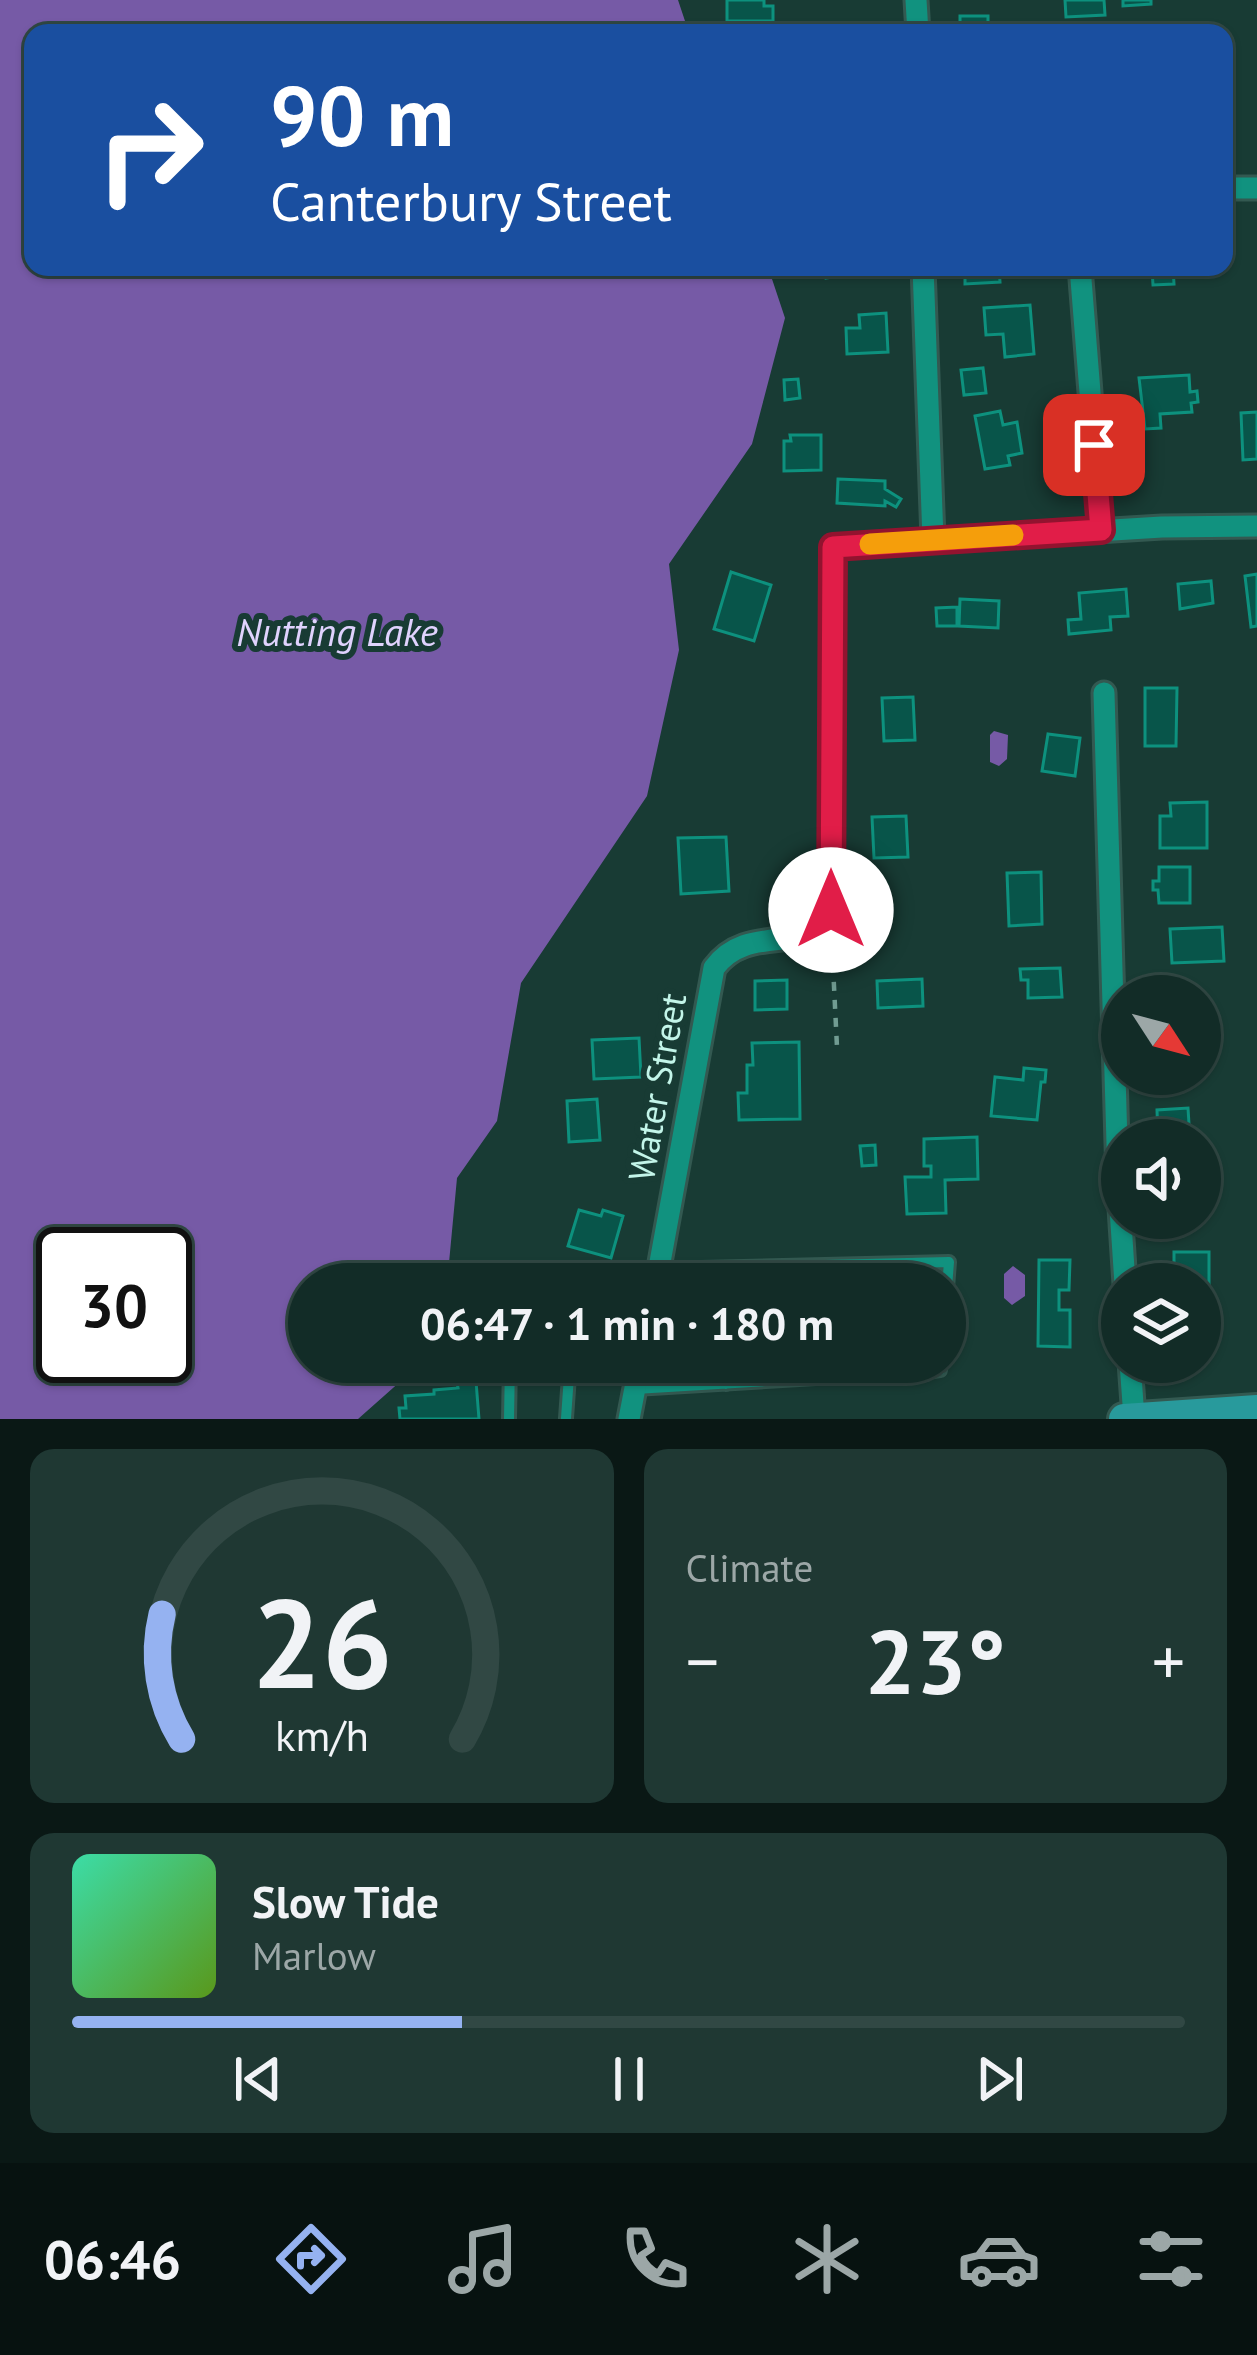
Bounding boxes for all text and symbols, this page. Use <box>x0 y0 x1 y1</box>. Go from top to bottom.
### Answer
text: 90 m <box>270 60 454 169</box>
icon: right <box>72 72 228 228</box>
text: Canterbury Street <box>270 166 672 236</box>
pin <box>1043 394 1145 496</box>
icon: arrive <box>1061 412 1127 478</box>
water label: Nutting Lake <box>236 606 438 657</box>
position arrow <box>768 847 894 973</box>
north arrow <box>1101 975 1221 1095</box>
map controls <box>1101 975 1221 1383</box>
street label: Water Street <box>617 989 696 1185</box>
button: sound <box>1101 1119 1221 1239</box>
speed limit sign: 30 <box>36 1227 192 1383</box>
button: layers <box>1101 1263 1221 1383</box>
text: 06:47 · 1 min · 180 m <box>420 1294 834 1352</box>
text: Climate <box>686 1542 813 1593</box>
text: 26 <box>251 1561 393 1722</box>
text: 23° <box>865 1602 1006 1719</box>
text: − <box>686 1618 719 1703</box>
text: + <box>1152 1618 1185 1703</box>
text: km/h <box>275 1707 369 1763</box>
text: Slow Tide <box>252 1872 439 1930</box>
text: Marlow <box>252 1930 376 1981</box>
icon: previous <box>225 2046 291 2112</box>
icon: pause <box>596 2046 662 2112</box>
icon: next <box>967 2046 1033 2112</box>
icon: directions <box>269 2217 353 2301</box>
icon: music <box>441 2217 525 2301</box>
icon: phone <box>613 2217 697 2301</box>
icon: climate <box>785 2217 869 2301</box>
icon: car <box>957 2217 1041 2301</box>
icon: filters <box>1129 2217 1213 2301</box>
text: 06:46 <box>44 2224 181 2294</box>

